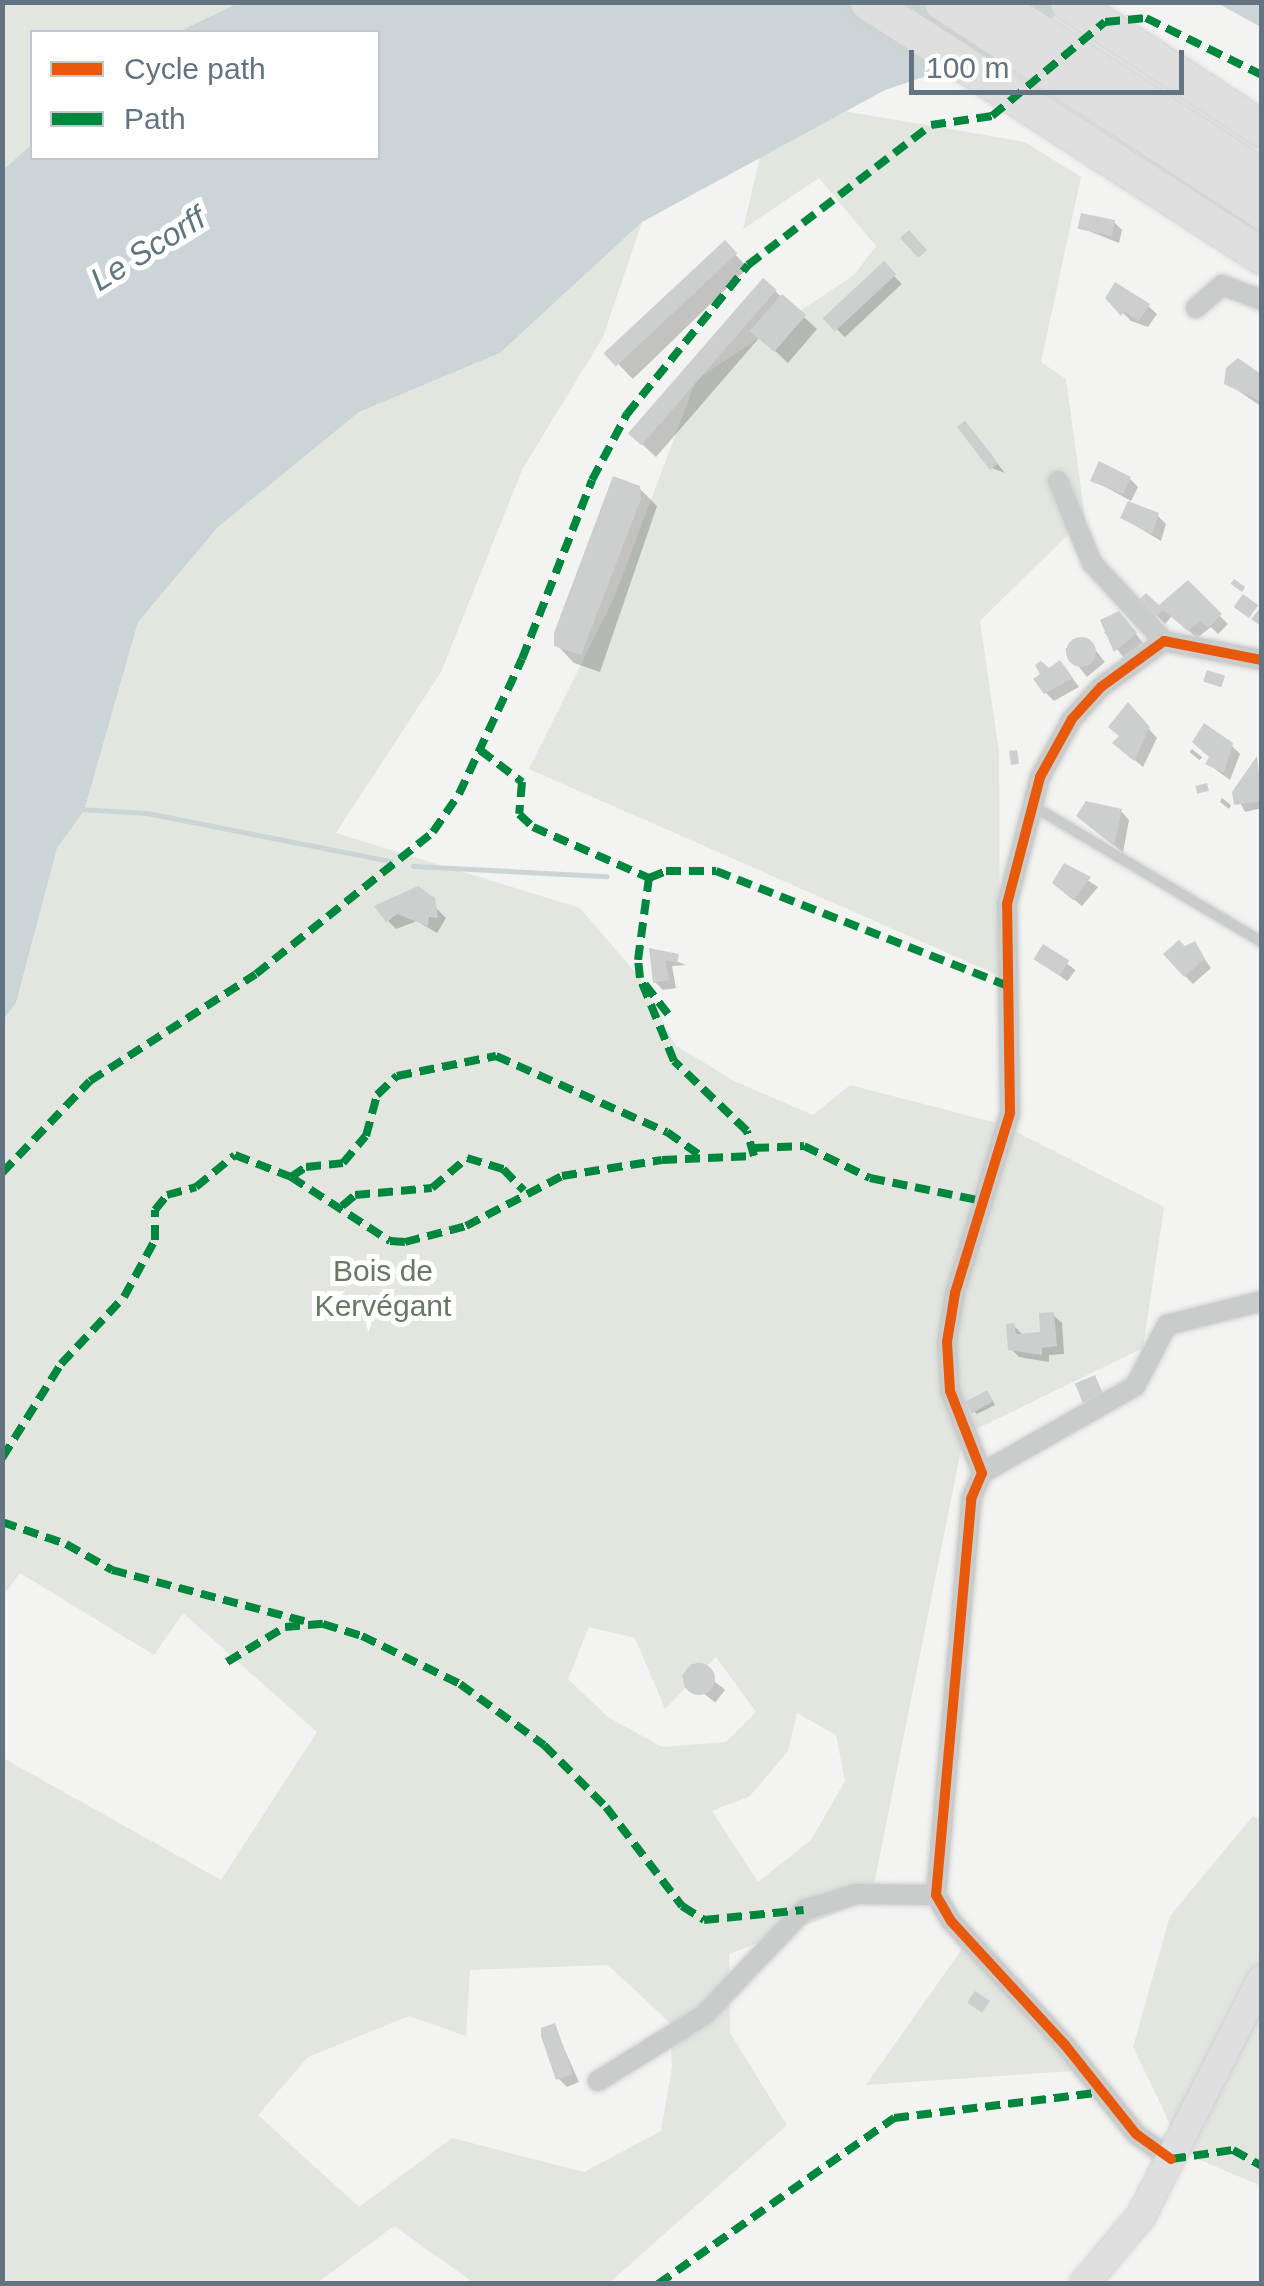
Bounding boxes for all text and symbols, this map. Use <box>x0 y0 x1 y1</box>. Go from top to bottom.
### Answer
legend <box>30 30 380 160</box>
scale bar <box>914 30 1189 92</box>
text: 100 m <box>926 51 1009 84</box>
text: Cycle path <box>124 52 266 85</box>
text: Path <box>124 102 186 135</box>
water label: Le Scorff <box>84 199 212 299</box>
park label: Bois de Kervégant <box>315 1253 451 1324</box>

